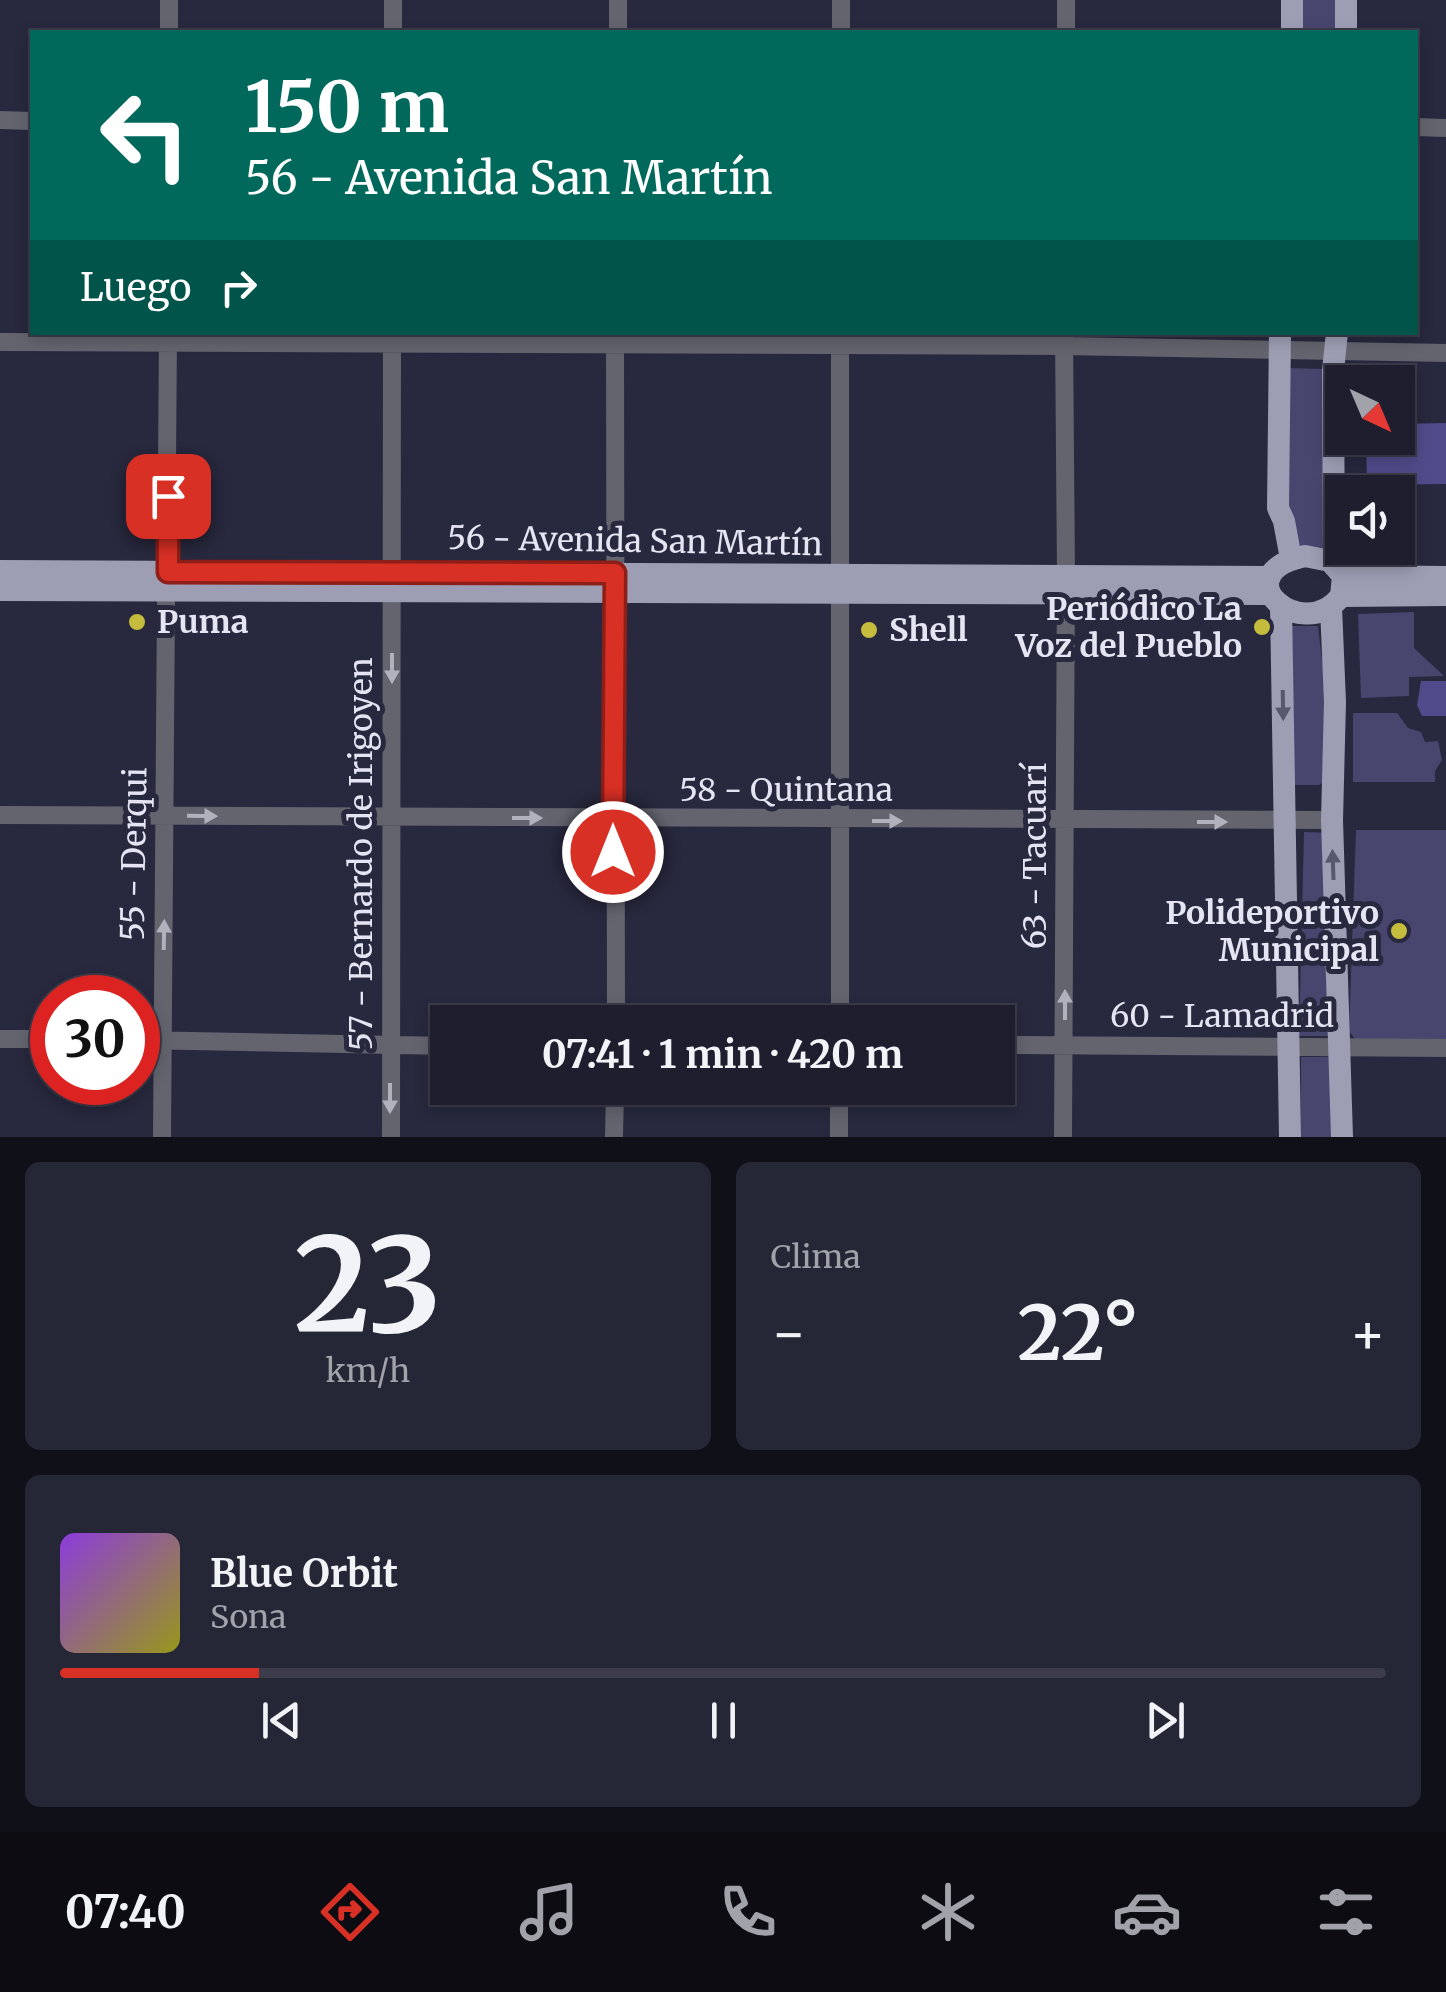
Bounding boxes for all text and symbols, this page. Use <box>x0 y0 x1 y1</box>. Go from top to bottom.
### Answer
text: 150 m <box>245 63 449 151</box>
icon: left <box>80 70 210 200</box>
text: 56 - Avenida San Martín <box>245 150 773 206</box>
icon: right <box>211 260 266 315</box>
text: Luego <box>80 264 191 311</box>
north arrow <box>1325 365 1415 455</box>
map controls <box>1325 365 1415 565</box>
pin <box>126 454 211 539</box>
icon: arrive <box>141 469 196 524</box>
button: sound <box>1325 475 1415 565</box>
street label: 56 - Avenida San Martín <box>447 518 823 564</box>
place label: Periódico La Voz del Pueblo <box>1014 589 1242 666</box>
place label: Puma <box>157 602 249 642</box>
place label: Shell <box>889 610 968 650</box>
marker: Puma <box>126 611 148 633</box>
marker: Periódico La Voz del Pueblo <box>1251 616 1273 638</box>
marker: Shell <box>858 619 880 641</box>
one-way arrow <box>384 653 400 685</box>
street label: 57 - Bernardo de Irigoyen <box>341 657 381 1051</box>
one-way arrow <box>1275 689 1291 721</box>
street label: 63 - Tacuarí <box>1015 762 1055 949</box>
street label: 55 - Derqui <box>112 767 156 941</box>
street label: 58 - Quintana <box>679 770 893 810</box>
position arrow <box>561 800 665 904</box>
one-way arrow <box>187 808 219 824</box>
one-way arrow <box>512 810 544 826</box>
one-way arrow <box>872 813 904 829</box>
one-way arrow <box>1197 814 1229 830</box>
one-way arrow <box>1325 848 1341 880</box>
place label: Polideportivo Municipal <box>1165 893 1379 970</box>
one-way arrow <box>156 918 172 950</box>
marker: Polideportivo Municipal <box>1388 920 1410 942</box>
speed limit sign: 30 <box>30 975 160 1105</box>
one-way arrow <box>1057 988 1073 1020</box>
street label: 60 - Lamadrid <box>1110 996 1334 1036</box>
text: 07:41 · 1 min · 420 m <box>542 1031 903 1078</box>
one-way arrow <box>383 1083 399 1115</box>
text: 23 <box>294 1204 442 1367</box>
text: Clima <box>771 1237 861 1277</box>
text: 22° <box>1017 1286 1139 1380</box>
text: − <box>771 1299 807 1368</box>
text: + <box>1349 1299 1386 1368</box>
text: km/h <box>325 1351 410 1391</box>
text: Blue Orbit <box>210 1550 398 1597</box>
text: Sona <box>210 1597 286 1637</box>
icon: previous <box>254 1693 309 1748</box>
icon: pause <box>696 1693 751 1748</box>
icon: next <box>1138 1693 1193 1748</box>
icon: directions <box>315 1877 385 1947</box>
icon: music <box>514 1877 584 1947</box>
icon: phone <box>713 1877 783 1947</box>
icon: climate <box>913 1877 983 1947</box>
icon: car <box>1112 1877 1182 1947</box>
icon: filters <box>1311 1877 1381 1947</box>
text: 07:40 <box>65 1884 186 1940</box>

